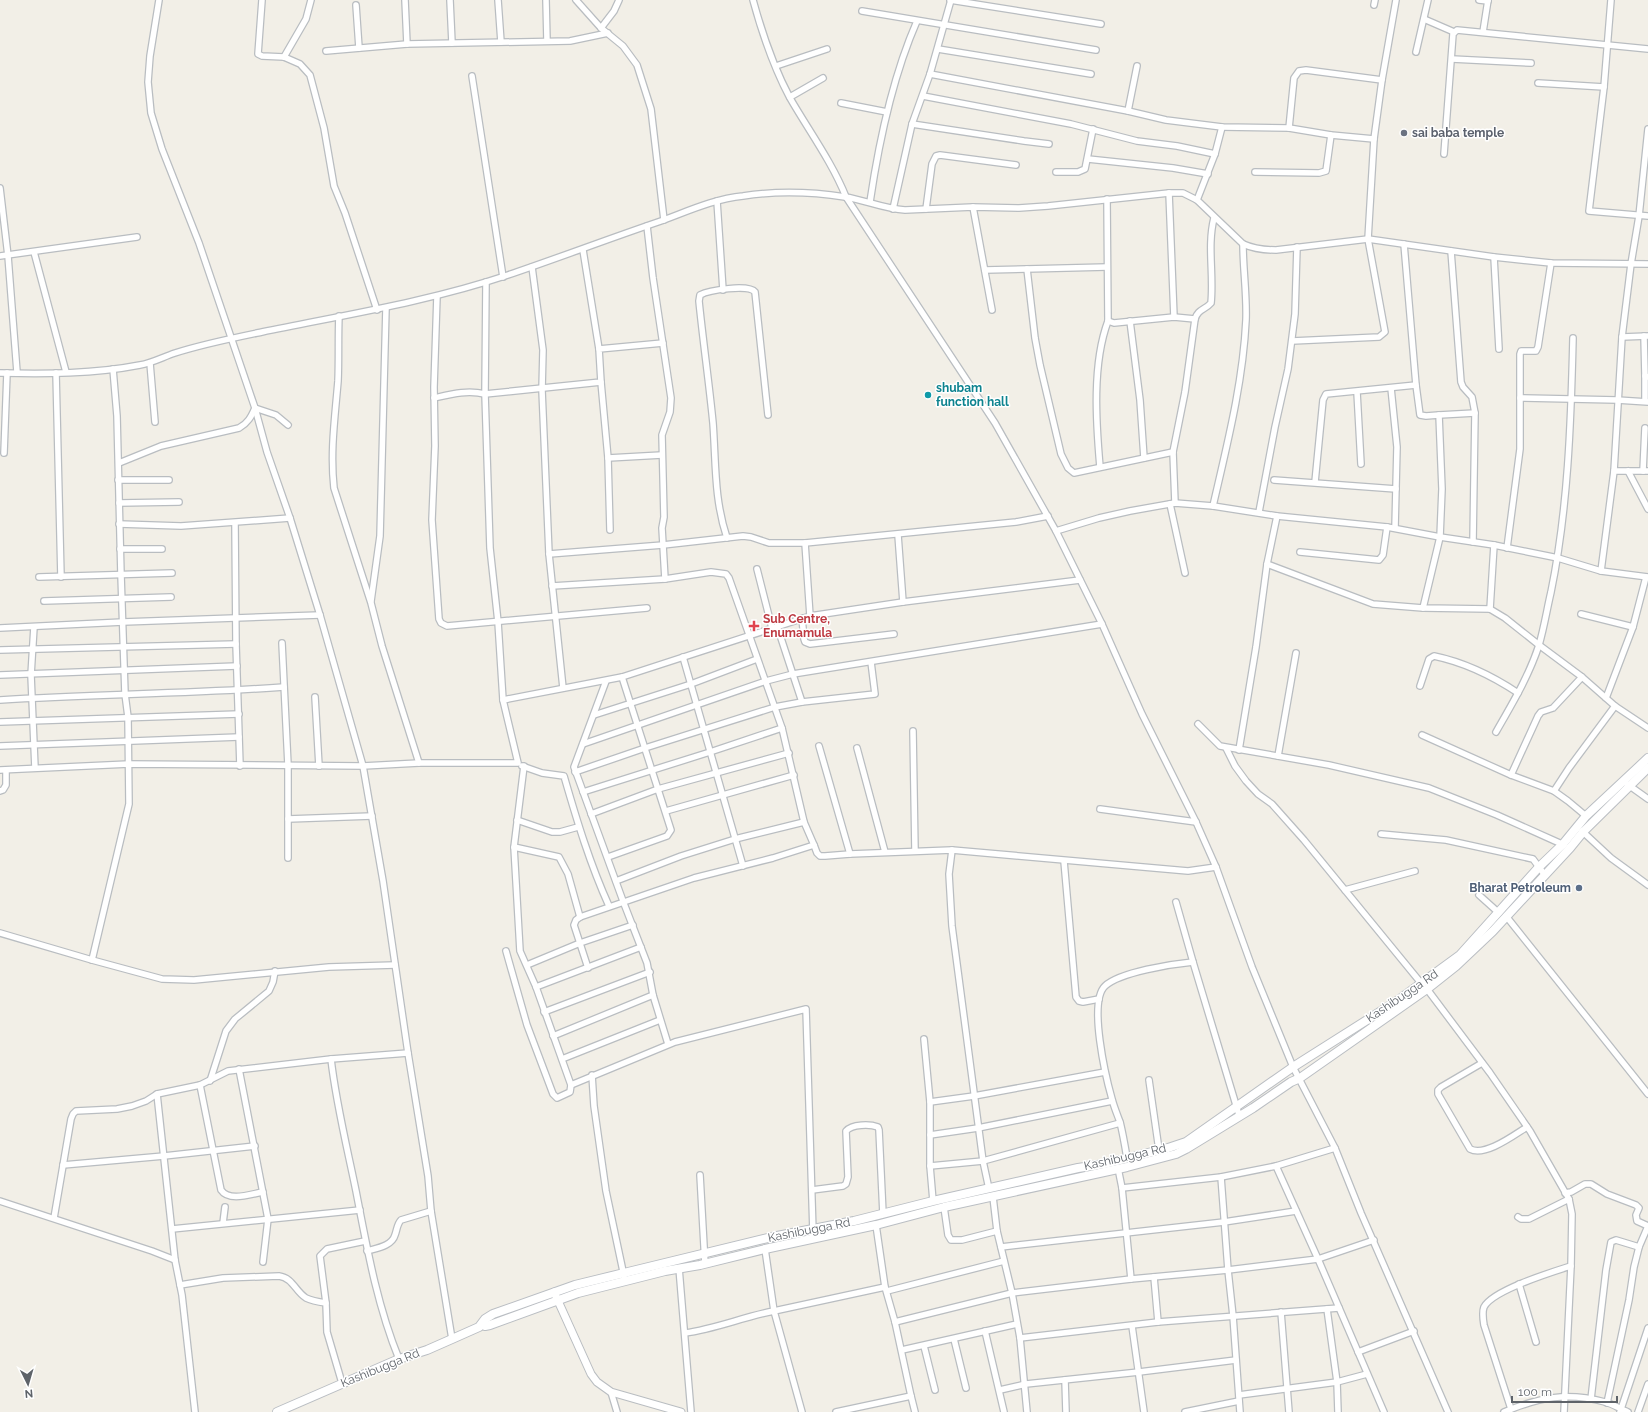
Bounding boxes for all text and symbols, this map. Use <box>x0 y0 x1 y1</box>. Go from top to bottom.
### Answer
place label: sai baba temple <box>1412 126 1504 140</box>
marker: sai baba temple <box>1399 128 1409 138</box>
place label: shubam function hall <box>936 381 1009 409</box>
marker: shubam function hall <box>923 390 933 400</box>
place label: Sub Centre, Enumamula <box>763 612 832 640</box>
marker: Sub Centre, Enumamula <box>748 620 760 632</box>
place label: Bharat Petroleum <box>1469 881 1571 895</box>
marker: Bharat Petroleum <box>1574 883 1584 893</box>
street label: Kashibugga Rd <box>1363 967 1441 1025</box>
street label: Kashibugga Rd <box>1083 1141 1167 1173</box>
street label: Kashibugga Rd <box>767 1215 851 1245</box>
street label: Kashibugga Rd <box>339 1346 421 1390</box>
north arrow <box>8 1364 48 1404</box>
scale bar <box>1512 1378 1617 1404</box>
text: 100 m <box>1518 1385 1552 1399</box>
text: N <box>24 1387 34 1400</box>

